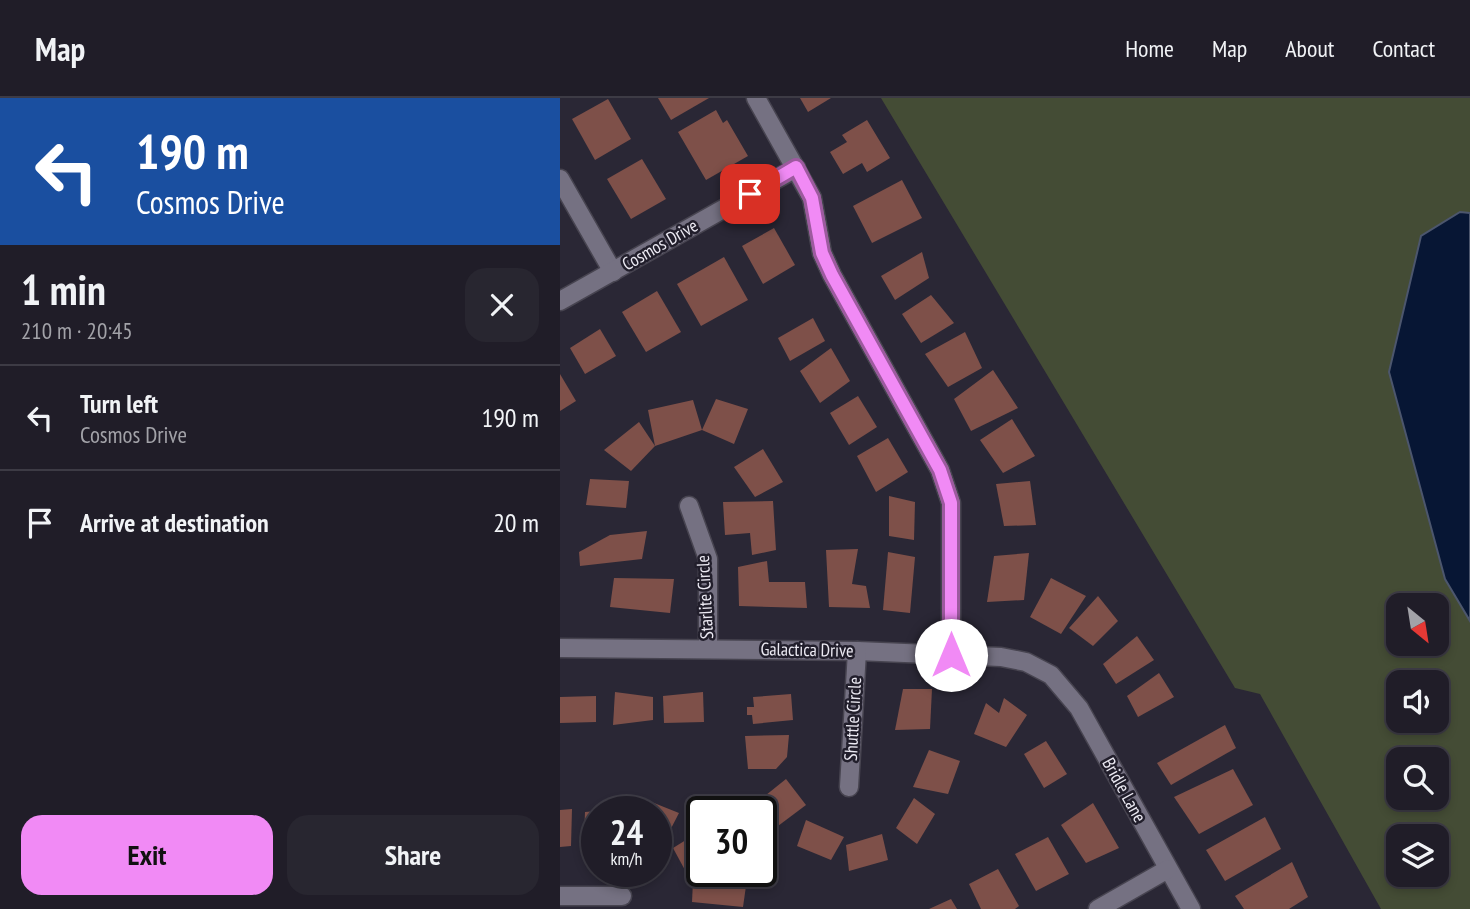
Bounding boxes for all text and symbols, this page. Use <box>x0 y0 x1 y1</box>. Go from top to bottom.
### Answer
text: Map <box>35 27 85 70</box>
text: Home <box>1125 33 1174 64</box>
text: Map <box>1212 33 1247 64</box>
text: About <box>1285 33 1334 64</box>
text: Contact <box>1372 33 1435 64</box>
text: 190 m <box>136 119 249 183</box>
icon: left <box>21 126 112 217</box>
pin <box>720 164 780 224</box>
icon: arrive <box>731 175 769 213</box>
text: Cosmos Drive <box>136 181 285 223</box>
street label: Cosmos Drive <box>618 214 702 275</box>
text: 1 min <box>21 262 106 317</box>
button: close <box>465 268 539 342</box>
text: 210 m · 20:45 <box>21 316 133 345</box>
text: Turn left <box>80 387 158 420</box>
icon: left <box>21 399 59 437</box>
text: 190 m <box>481 401 539 434</box>
text: Cosmos Drive <box>80 420 187 449</box>
icon: arrive <box>21 504 59 542</box>
text: Arrive at destination <box>80 506 269 539</box>
text: 20 m <box>493 506 539 539</box>
street label: Starlite Circle <box>691 554 718 640</box>
north arrow <box>1386 593 1449 656</box>
map controls <box>1386 593 1449 887</box>
position arrow <box>914 618 988 692</box>
street label: Galactica Drive <box>760 637 854 662</box>
button: sound <box>1386 670 1449 733</box>
street label: Shuttle Circle <box>839 676 866 761</box>
button: search <box>1386 747 1449 810</box>
street label: Bridle Lane <box>1097 753 1152 826</box>
speed limit sign: 30 <box>686 796 777 887</box>
text: 24 <box>610 809 643 855</box>
button: Exit <box>21 815 273 895</box>
button: Share <box>287 815 539 895</box>
button: layers <box>1386 824 1449 887</box>
text: km/h <box>611 847 642 870</box>

